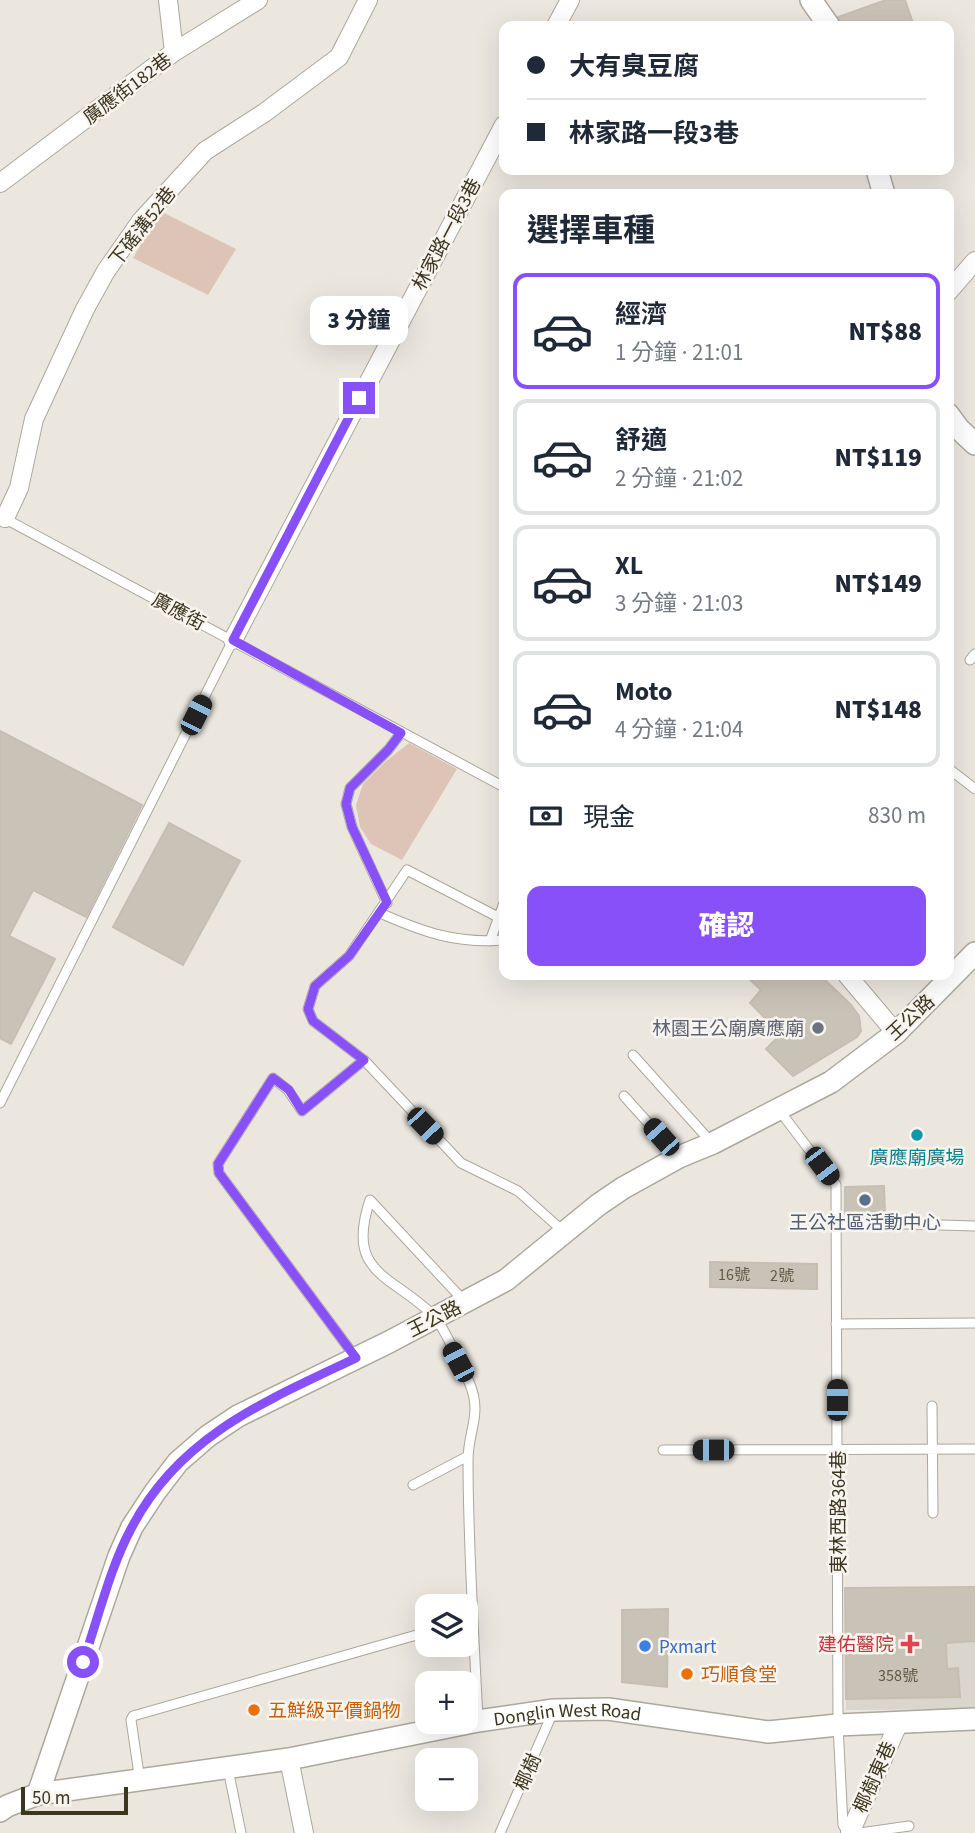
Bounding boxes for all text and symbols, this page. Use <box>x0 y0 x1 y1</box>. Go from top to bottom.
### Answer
street label: 廣應街182巷 <box>78 47 178 131</box>
text: 大有臭豆腐 <box>569 48 699 85</box>
text: 林家路一段3巷 <box>569 115 739 152</box>
street label: 林家路一段3巷 <box>406 174 488 296</box>
street label: 下磘溝52巷 <box>103 181 183 273</box>
text: 選擇車種 <box>527 208 655 254</box>
callout: 3 分鐘 <box>310 296 408 346</box>
text: 經濟 <box>615 296 667 333</box>
icon: car <box>531 300 594 363</box>
text: 3 分鐘 <box>328 304 390 337</box>
text: NT$88 <box>848 313 922 350</box>
text: 1 分鐘 · 21:01 <box>615 336 743 369</box>
route end <box>343 382 375 414</box>
text: 舒適 <box>615 422 667 459</box>
icon: car <box>531 426 594 489</box>
text: NT$119 <box>835 439 922 476</box>
text: 2 分鐘 · 21:02 <box>615 462 743 495</box>
text: XL <box>615 547 643 584</box>
icon: car <box>531 552 594 615</box>
text: NT$149 <box>835 565 922 602</box>
street label: 廣應街 <box>147 587 210 638</box>
text: 3 分鐘 · 21:03 <box>615 587 743 620</box>
text: Moto <box>615 673 672 710</box>
icon: car <box>531 678 594 741</box>
text: NT$148 <box>835 691 922 728</box>
car <box>178 692 215 738</box>
text: 4 分鐘 · 21:04 <box>615 713 743 746</box>
icon: cash <box>527 797 565 835</box>
text: 現金 <box>583 799 635 836</box>
text: 830 m <box>868 799 926 832</box>
button: 確認 <box>527 886 926 966</box>
street label: 王公路 <box>881 989 941 1047</box>
place label: 林園王公廟廣應廟 <box>652 1016 804 1043</box>
marker: 林園王公廟廣應廟 <box>810 1020 826 1036</box>
car <box>403 1104 448 1148</box>
car <box>640 1114 683 1160</box>
marker: 廣應廟廣場 <box>909 1127 925 1143</box>
car <box>801 1143 844 1189</box>
place label: 廣應廟廣場 <box>869 1145 965 1172</box>
marker: 王公社區活動中心 <box>857 1192 873 1208</box>
place label: 王公社區活動中心 <box>789 1210 941 1237</box>
house number: 16號 <box>718 1264 750 1286</box>
house number: 2號 <box>770 1265 794 1287</box>
street label: 王公路 <box>403 1294 466 1344</box>
car <box>439 1339 478 1385</box>
car <box>827 1379 848 1421</box>
car <box>693 1440 735 1461</box>
street label: 東林西路364巷 <box>826 1450 853 1574</box>
map controls <box>415 1594 478 1811</box>
button: layers <box>415 1594 478 1657</box>
place label: 建佑醫院 <box>818 1632 894 1659</box>
place label: Pxmart <box>659 1634 717 1661</box>
marker: 建佑醫院 <box>900 1634 920 1654</box>
marker: Pxmart <box>637 1638 653 1654</box>
route start <box>67 1646 99 1678</box>
place label: 巧順食堂 <box>701 1662 777 1689</box>
house number: 358號 <box>878 1665 918 1687</box>
marker: 巧順食堂 <box>679 1666 695 1682</box>
button: + <box>415 1671 478 1734</box>
street label: Donglin West Road <box>492 1697 643 1734</box>
place label: 五鮮級平價鍋物 <box>268 1698 401 1725</box>
marker: 五鮮級平價鍋物 <box>246 1702 262 1718</box>
street label: 椰樹東巷 <box>848 1737 903 1818</box>
button: − <box>415 1748 478 1811</box>
street label: 椰樹 <box>508 1750 548 1795</box>
scale bar <box>21 1784 128 1816</box>
text: 50 m <box>32 1785 70 1812</box>

